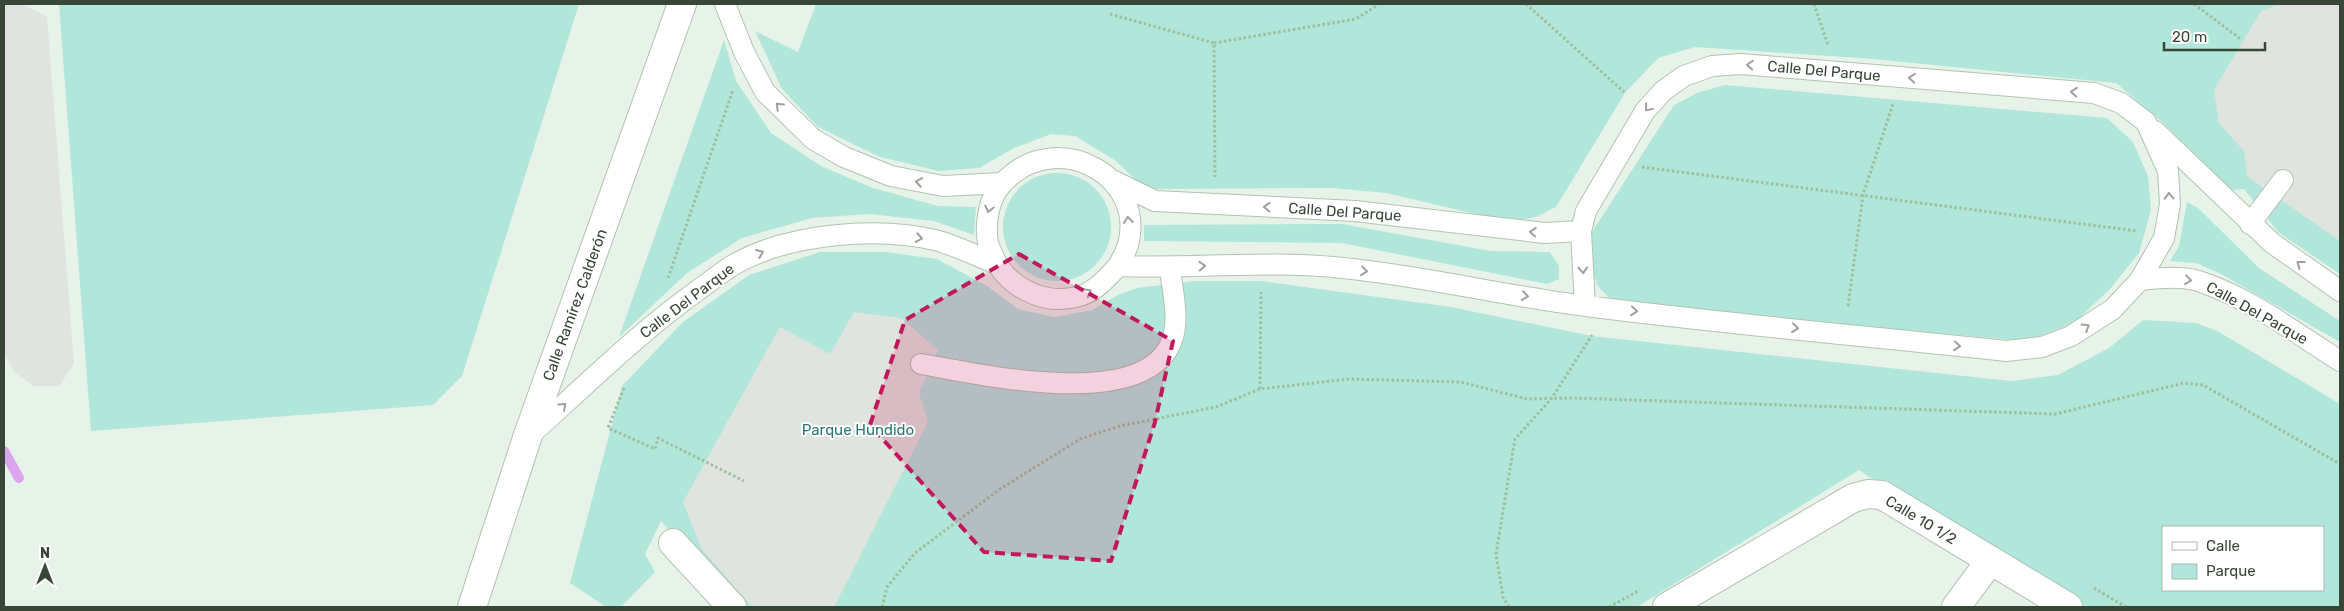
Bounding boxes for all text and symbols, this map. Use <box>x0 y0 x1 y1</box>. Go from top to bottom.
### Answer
scale bar <box>2164 20 2265 52</box>
text: 20 m <box>2172 28 2207 46</box>
street label: Calle Del Parque <box>1767 57 1881 85</box>
one-way arrow <box>1746 60 1754 71</box>
one-way arrow <box>1908 73 1916 84</box>
one-way arrow <box>2070 87 2078 98</box>
one-way arrow <box>776 103 785 112</box>
one-way arrow <box>1644 103 1653 112</box>
one-way arrow <box>915 177 923 187</box>
one-way arrow <box>2164 192 2175 200</box>
street label: Calle Del Parque <box>1288 199 1402 225</box>
one-way arrow <box>1262 202 1270 212</box>
one-way arrow <box>984 205 995 214</box>
one-way arrow <box>1123 215 1134 223</box>
street label: Calle Ramírez Calderón <box>539 227 611 383</box>
one-way arrow <box>1528 227 1536 238</box>
one-way arrow <box>916 232 924 243</box>
one-way arrow <box>755 249 764 260</box>
street label: Calle Del Parque <box>636 260 738 342</box>
one-way arrow <box>1198 261 1206 272</box>
one-way arrow <box>2297 261 2306 269</box>
one-way arrow <box>1361 265 1369 276</box>
one-way arrow <box>1578 267 1589 275</box>
one-way arrow <box>2185 274 2193 285</box>
street label: Calle Del Parque <box>2203 278 2311 348</box>
one-way arrow <box>1083 288 1092 298</box>
one-way arrow <box>1520 291 1529 301</box>
one-way arrow <box>1630 305 1638 316</box>
one-way arrow <box>1792 322 1800 333</box>
one-way arrow <box>2081 323 2090 333</box>
one-way arrow <box>1953 340 1961 351</box>
one-way arrow <box>558 402 567 411</box>
park label: Parque Hundido <box>802 421 914 439</box>
street label: Calle 10 1/2 <box>1882 492 1960 548</box>
legend <box>2162 526 2324 591</box>
text: Calle <box>2206 537 2240 555</box>
north arrow <box>20 541 70 591</box>
text: N <box>40 545 50 562</box>
text: Parque <box>2206 562 2256 580</box>

